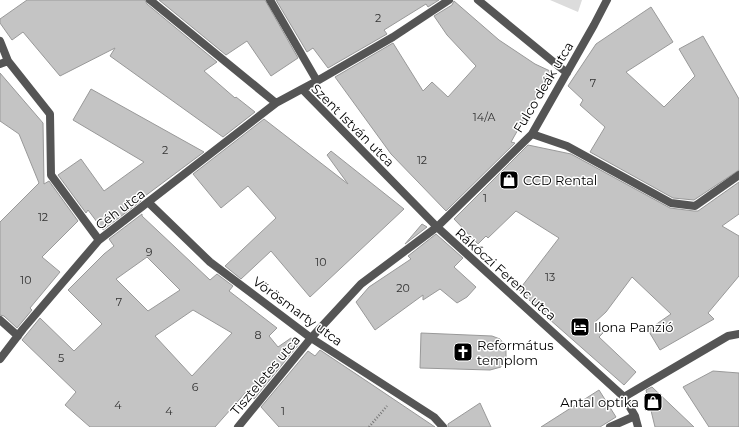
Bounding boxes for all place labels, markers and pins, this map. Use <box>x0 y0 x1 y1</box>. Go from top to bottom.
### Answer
shop icon: CCD Rental <box>498 169 520 191</box>
place label: CCD Rental <box>523 172 597 188</box>
hotel icon: Ilona Panzió <box>569 316 591 338</box>
place label: Ilona Panzió <box>594 319 673 335</box>
place label: Református templom <box>477 337 554 368</box>
church icon: Református templom <box>452 341 474 363</box>
shop icon: Antal optika <box>642 391 664 413</box>
place label: Antal optika <box>560 394 639 410</box>

